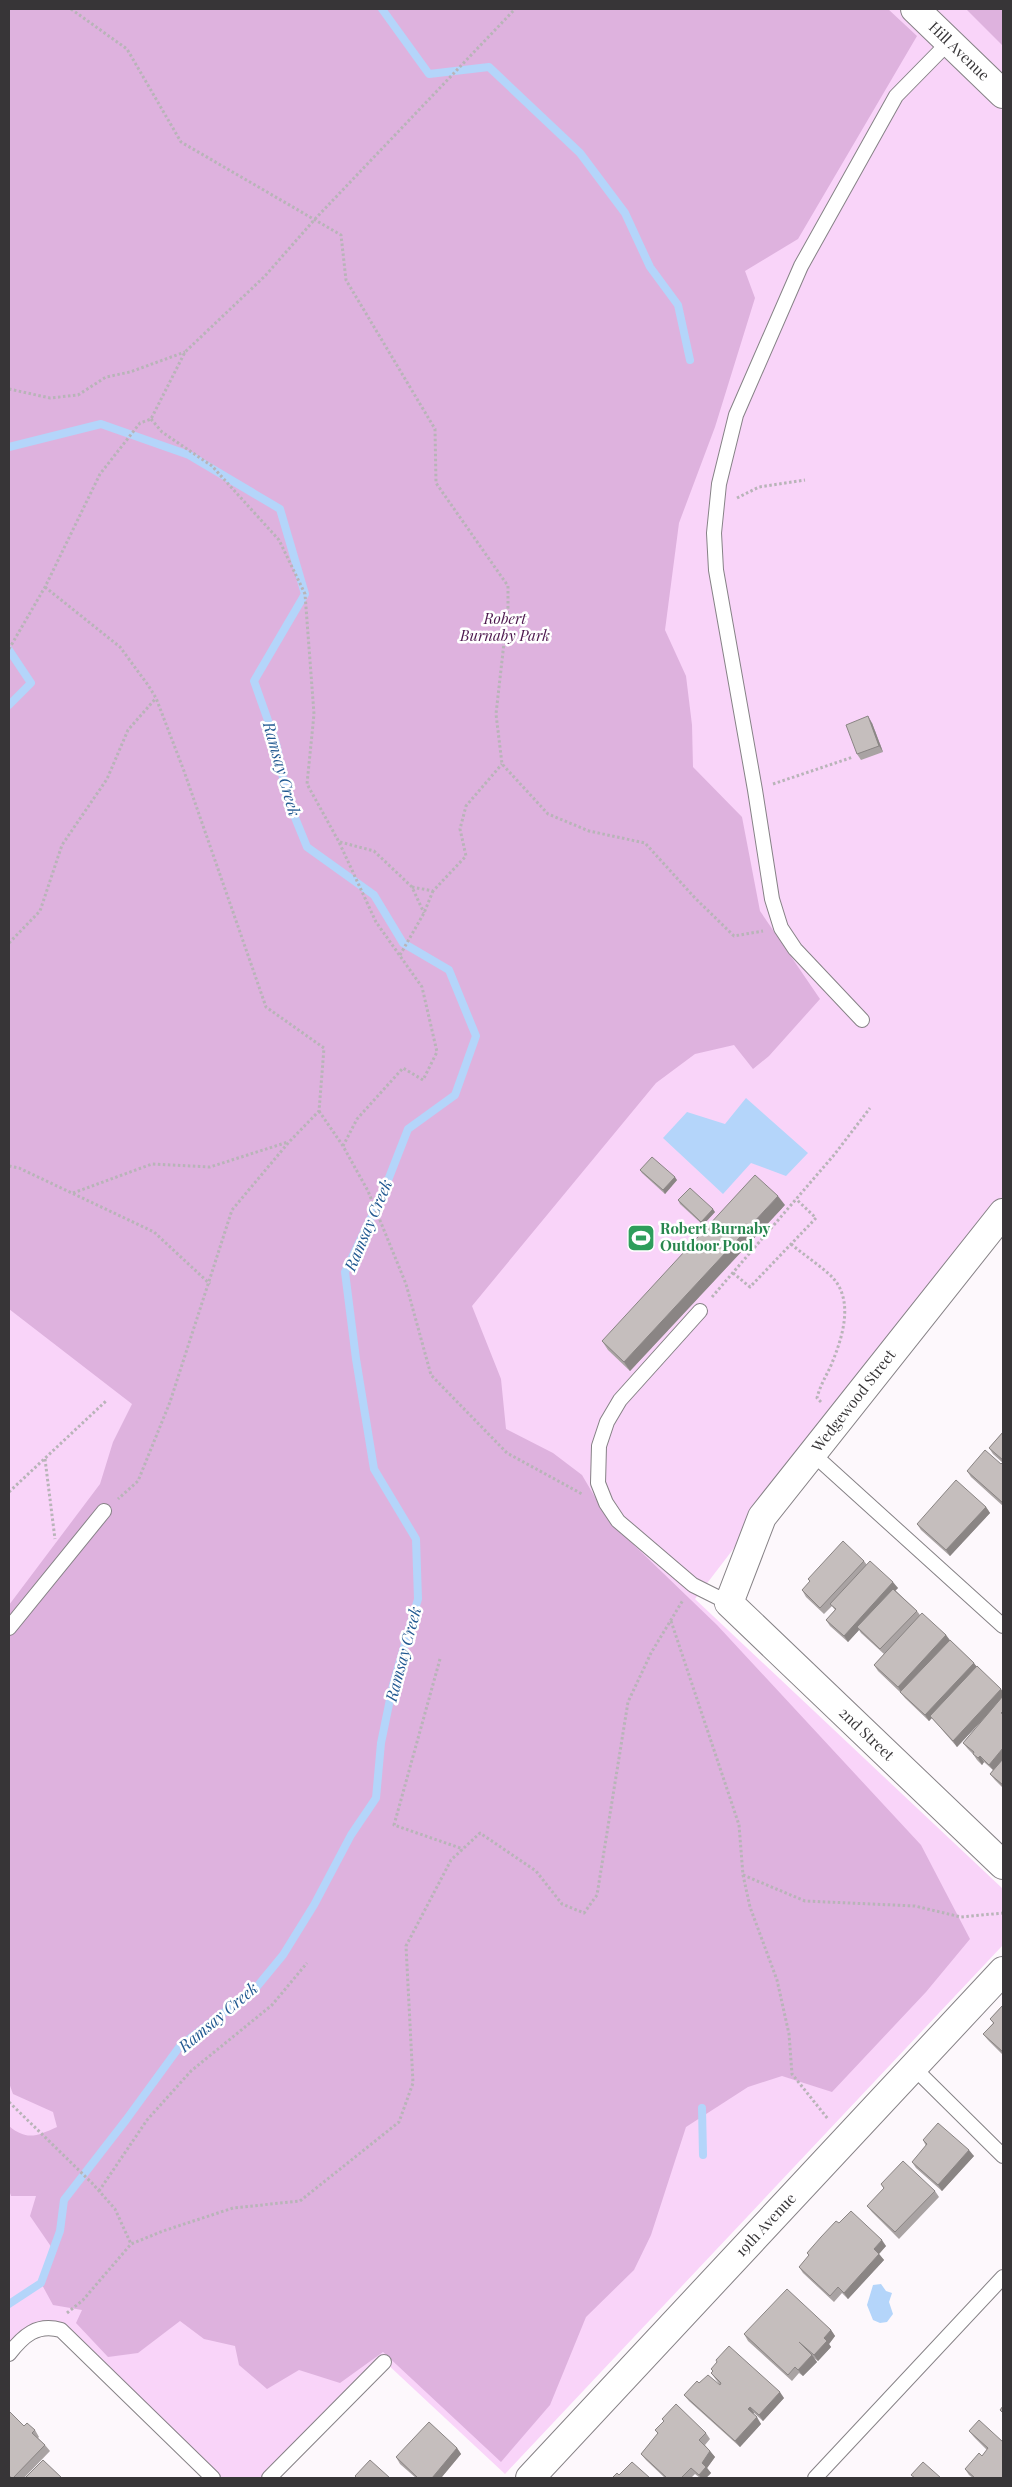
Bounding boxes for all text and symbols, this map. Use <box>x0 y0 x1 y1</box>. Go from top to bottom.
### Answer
street label: Hill Avenue <box>925 17 994 85</box>
park label: Robert Burnaby Park <box>459 608 550 645</box>
water label: Ramsay Creek <box>259 718 306 819</box>
water label: Ramsay Creek <box>338 1176 396 1275</box>
place label: Robert Burnaby Outdoor Pool <box>660 1218 771 1255</box>
sports icon: Robert Burnaby Outdoor Pool <box>626 1223 656 1253</box>
street label: Wedgewood Street <box>806 1345 900 1456</box>
water label: Ramsay Creek <box>380 1604 425 1705</box>
street label: 2nd Street <box>835 1703 899 1765</box>
water label: Ramsay Creek <box>173 1977 262 2057</box>
street label: 19th Avenue <box>731 2188 800 2260</box>

